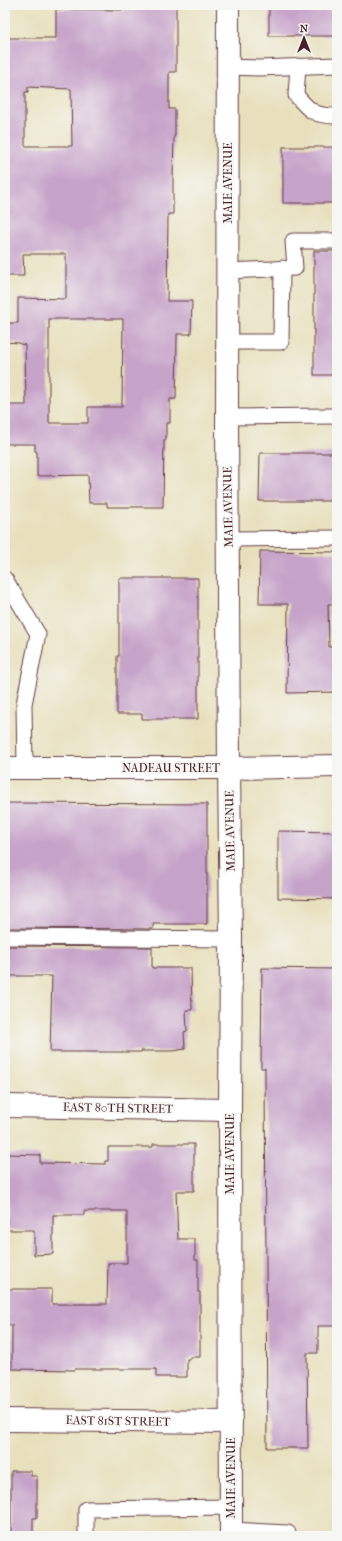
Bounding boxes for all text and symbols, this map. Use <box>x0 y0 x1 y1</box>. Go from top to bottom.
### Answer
north arrow <box>284 18 324 58</box>
text: N <box>300 22 309 35</box>
street label: MAIE AVENUE <box>221 142 235 224</box>
street label: MAIE AVENUE <box>220 466 236 548</box>
street label: NADEAU STREET <box>122 761 221 775</box>
street label: MAIE AVENUE <box>222 790 238 872</box>
street label: EAST 80TH STREET <box>63 1100 174 1116</box>
street label: MAIE AVENUE <box>223 1113 237 1195</box>
street label: EAST 81ST STREET <box>65 1413 171 1429</box>
street label: MAIE AVENUE <box>224 1437 238 1519</box>

